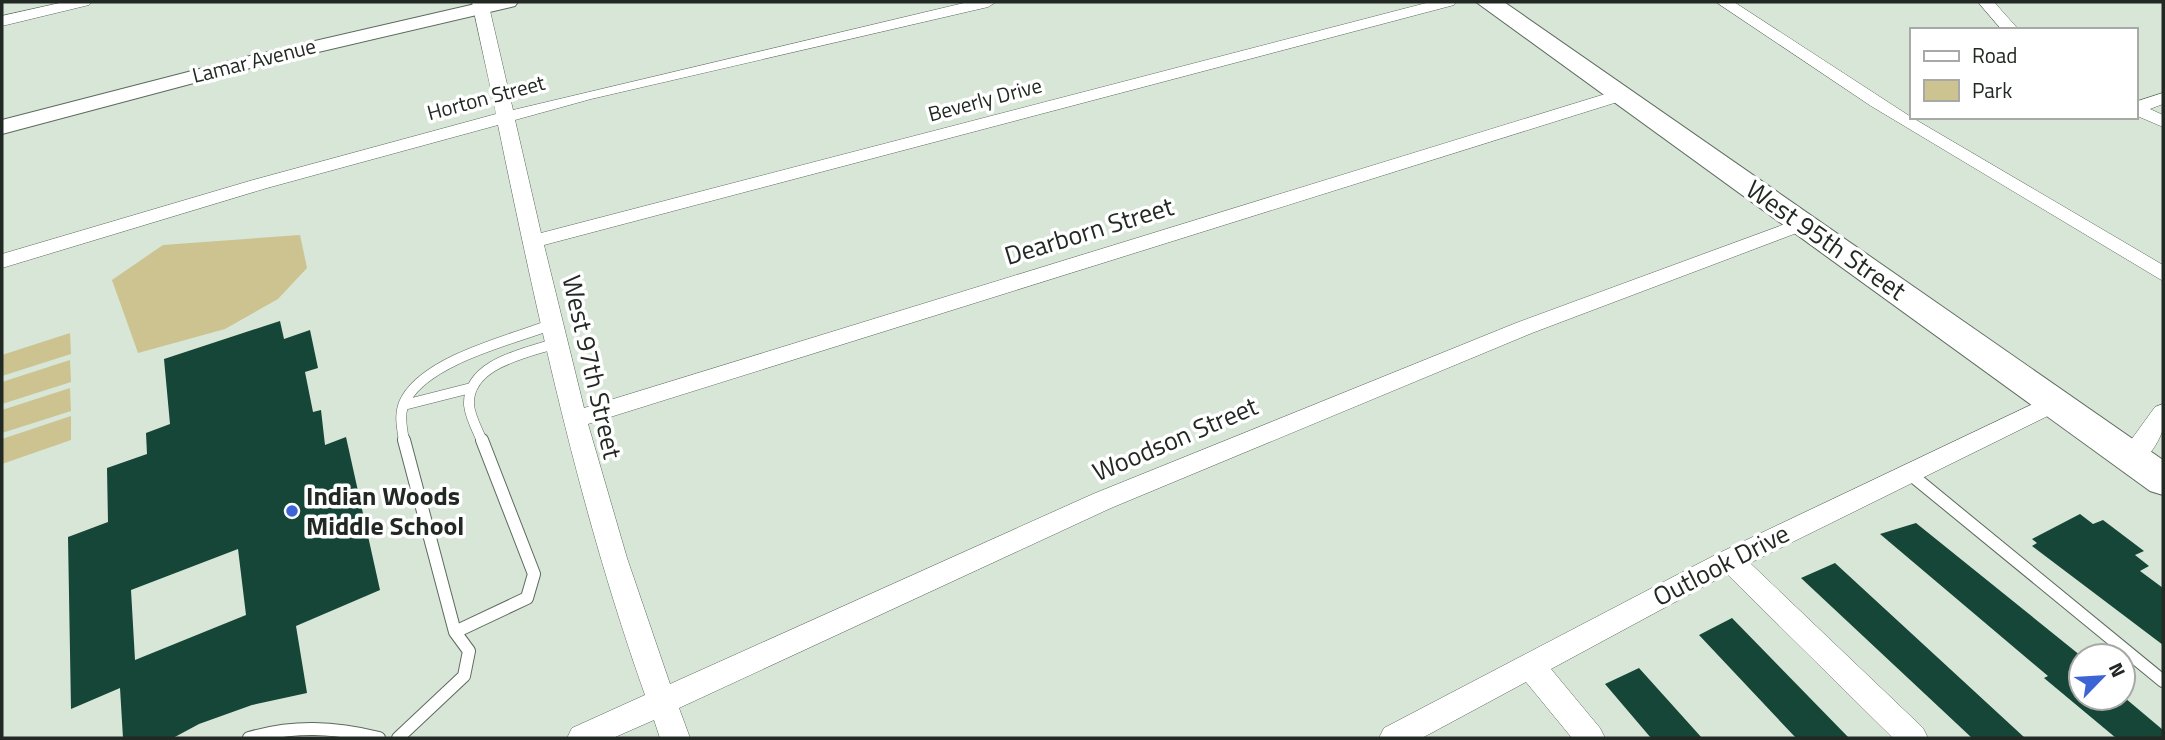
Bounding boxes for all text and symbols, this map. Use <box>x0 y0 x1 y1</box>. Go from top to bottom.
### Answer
legend <box>1910 28 2137 119</box>
street label: Lamar Avenue <box>189 29 319 91</box>
text: Road <box>1972 39 2017 71</box>
street label: Horton Street <box>423 66 549 128</box>
street label: Beverly Drive <box>924 68 1045 130</box>
text: Park <box>1972 74 2012 106</box>
street label: West 95th Street <box>1738 170 1914 309</box>
street label: Dearborn Street <box>999 186 1178 275</box>
street label: West 97th Street <box>552 271 633 463</box>
street label: Woodson Street <box>1086 386 1264 491</box>
place label: Indian Woods Middle School <box>306 476 464 545</box>
marker: Indian Woods Middle School <box>284 503 300 519</box>
street label: Outlook Drive <box>1646 513 1796 616</box>
north arrow <box>2067 642 2137 712</box>
text: N <box>2102 658 2134 682</box>

